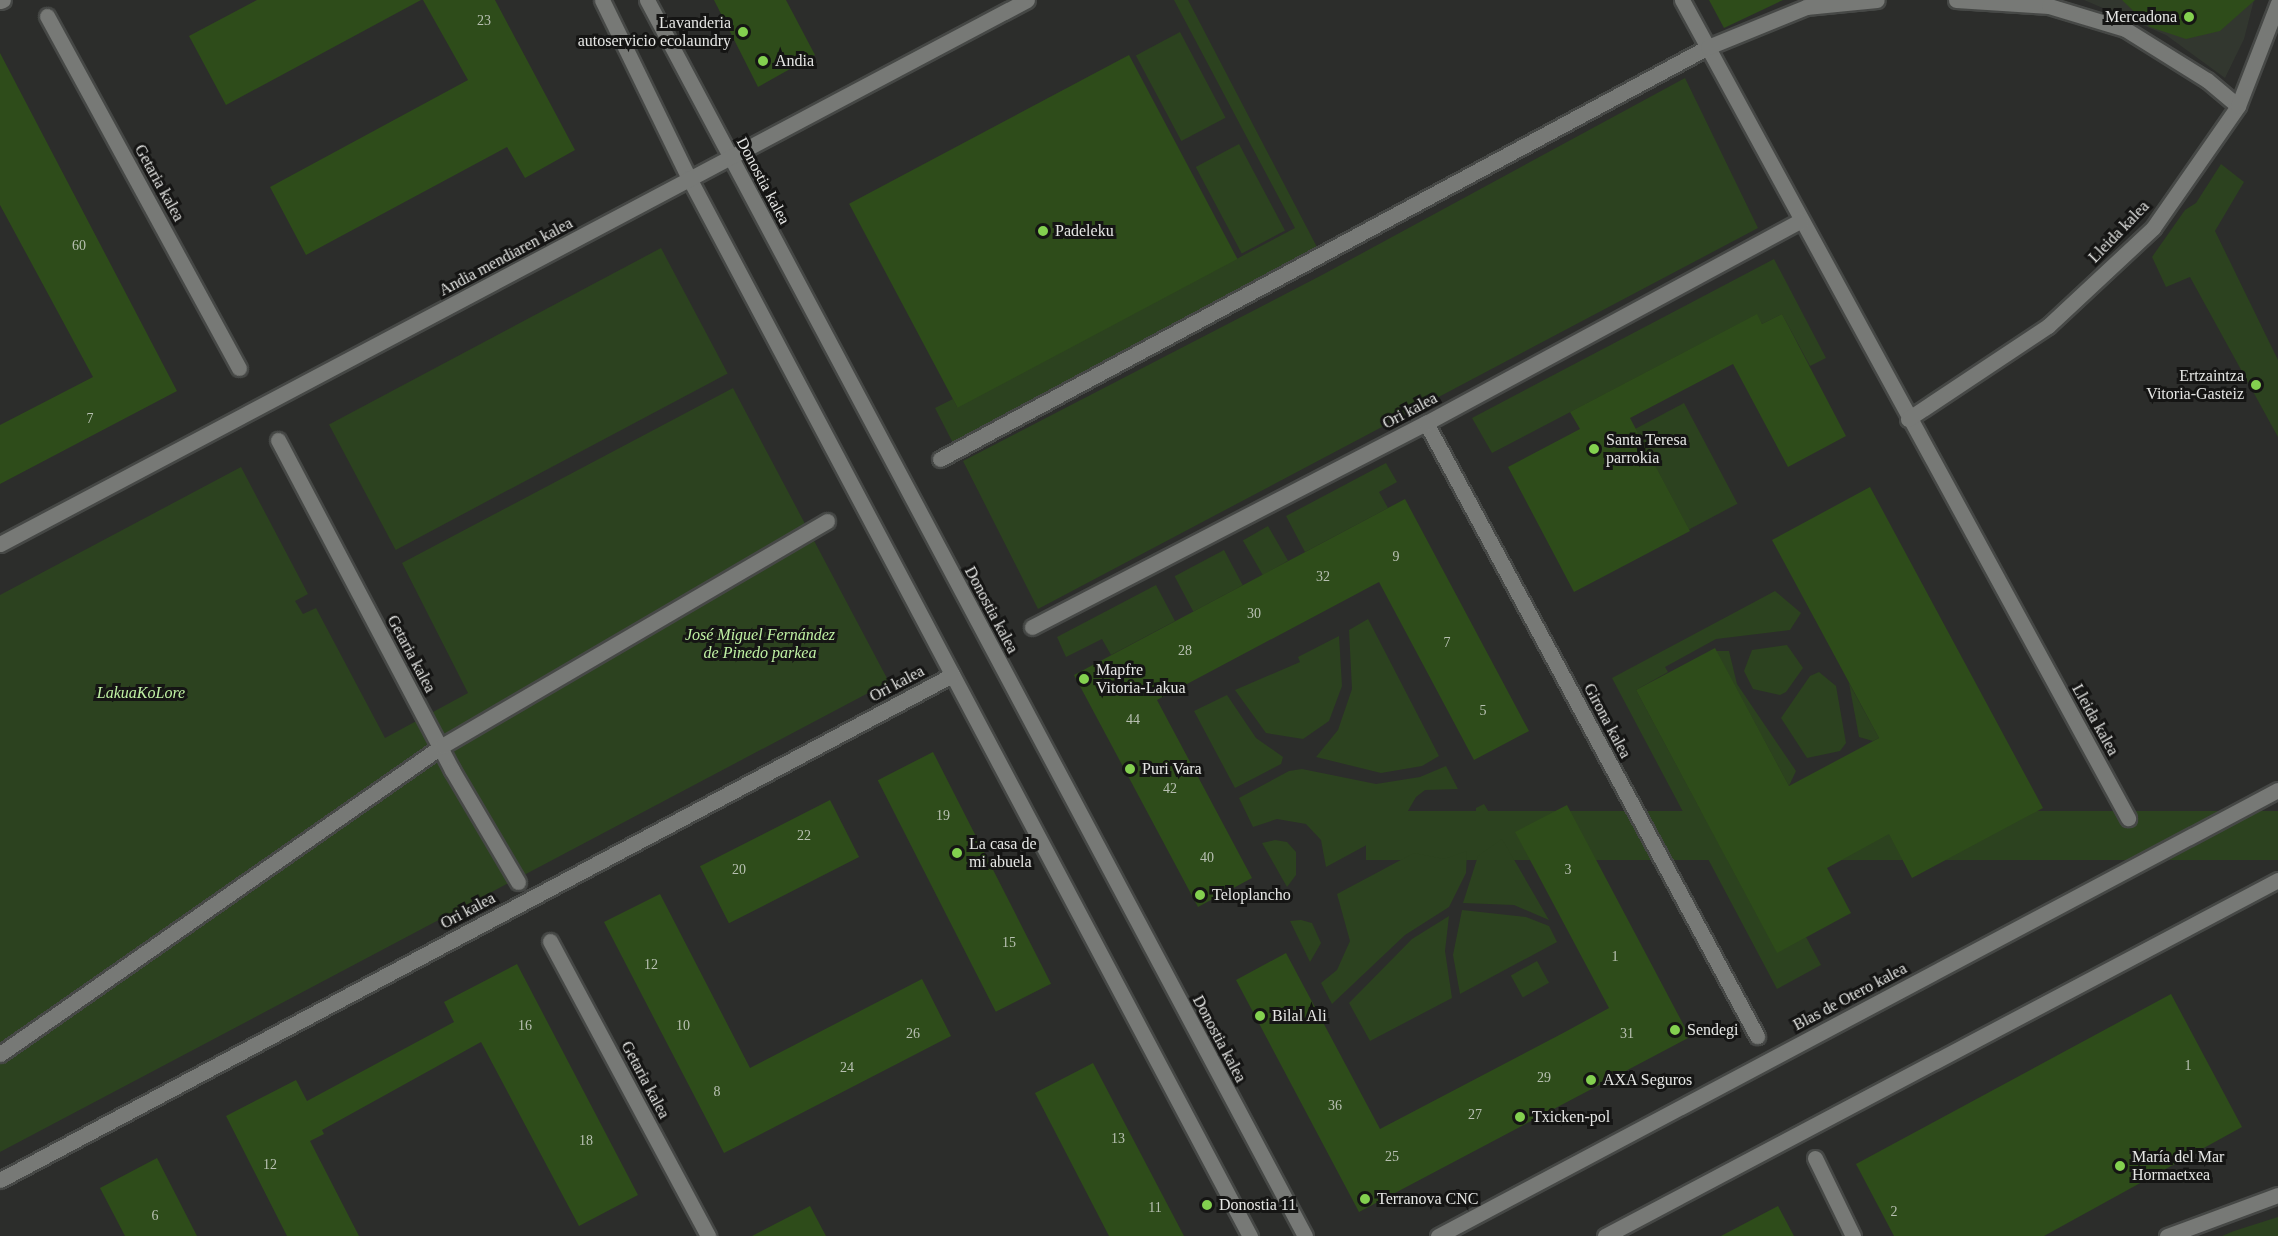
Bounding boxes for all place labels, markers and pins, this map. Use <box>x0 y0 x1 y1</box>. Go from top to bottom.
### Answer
place label: Mercadona <box>2105 7 2177 27</box>
marker: Mercadona <box>2182 10 2196 24</box>
place label: Lavanderia autoservicio ecolaundry <box>578 13 731 51</box>
marker: Lavanderia autoservicio ecolaundry <box>736 25 750 39</box>
place label: Andia <box>775 51 814 71</box>
marker: Andia <box>756 54 770 68</box>
place label: Padeleku <box>1055 221 1114 241</box>
marker: Padeleku <box>1036 224 1050 238</box>
place label: Ertzaintza Vitoria-Gasteiz <box>2146 366 2244 404</box>
marker: Ertzaintza Vitoria-Gasteiz <box>2249 378 2263 392</box>
place label: Santa Teresa parrokia <box>1606 430 1687 468</box>
marker: Santa Teresa parrokia <box>1587 442 1601 456</box>
place label: Mapfre Vitoria-Lakua <box>1096 660 1186 698</box>
marker: Mapfre Vitoria-Lakua <box>1077 672 1091 686</box>
place label: Puri Vara <box>1142 759 1202 779</box>
marker: Puri Vara <box>1123 762 1137 776</box>
place label: La casa de mi abuela <box>969 834 1037 872</box>
marker: La casa de mi abuela <box>950 846 964 860</box>
place label: Teloplancho <box>1212 885 1291 905</box>
marker: Teloplancho <box>1193 888 1207 902</box>
place label: Bilal Ali <box>1272 1006 1328 1026</box>
marker: Bilal Ali <box>1253 1009 1267 1023</box>
place label: Sendegi <box>1687 1020 1739 1040</box>
marker: Sendegi <box>1668 1023 1682 1037</box>
place label: AXA Seguros <box>1603 1070 1693 1090</box>
marker: AXA Seguros <box>1584 1073 1598 1087</box>
place label: Txicken-pol <box>1532 1107 1610 1127</box>
marker: Txicken-pol <box>1513 1110 1527 1124</box>
place label: María del Mar Hormaetxea <box>2132 1147 2224 1185</box>
marker: María del Mar Hormaetxea <box>2113 1159 2127 1173</box>
place label: Terranova CNC <box>1377 1189 1479 1209</box>
marker: Terranova CNC <box>1358 1192 1372 1206</box>
place label: Donostia 11 <box>1219 1195 1296 1215</box>
marker: Donostia 11 <box>1200 1198 1214 1212</box>

